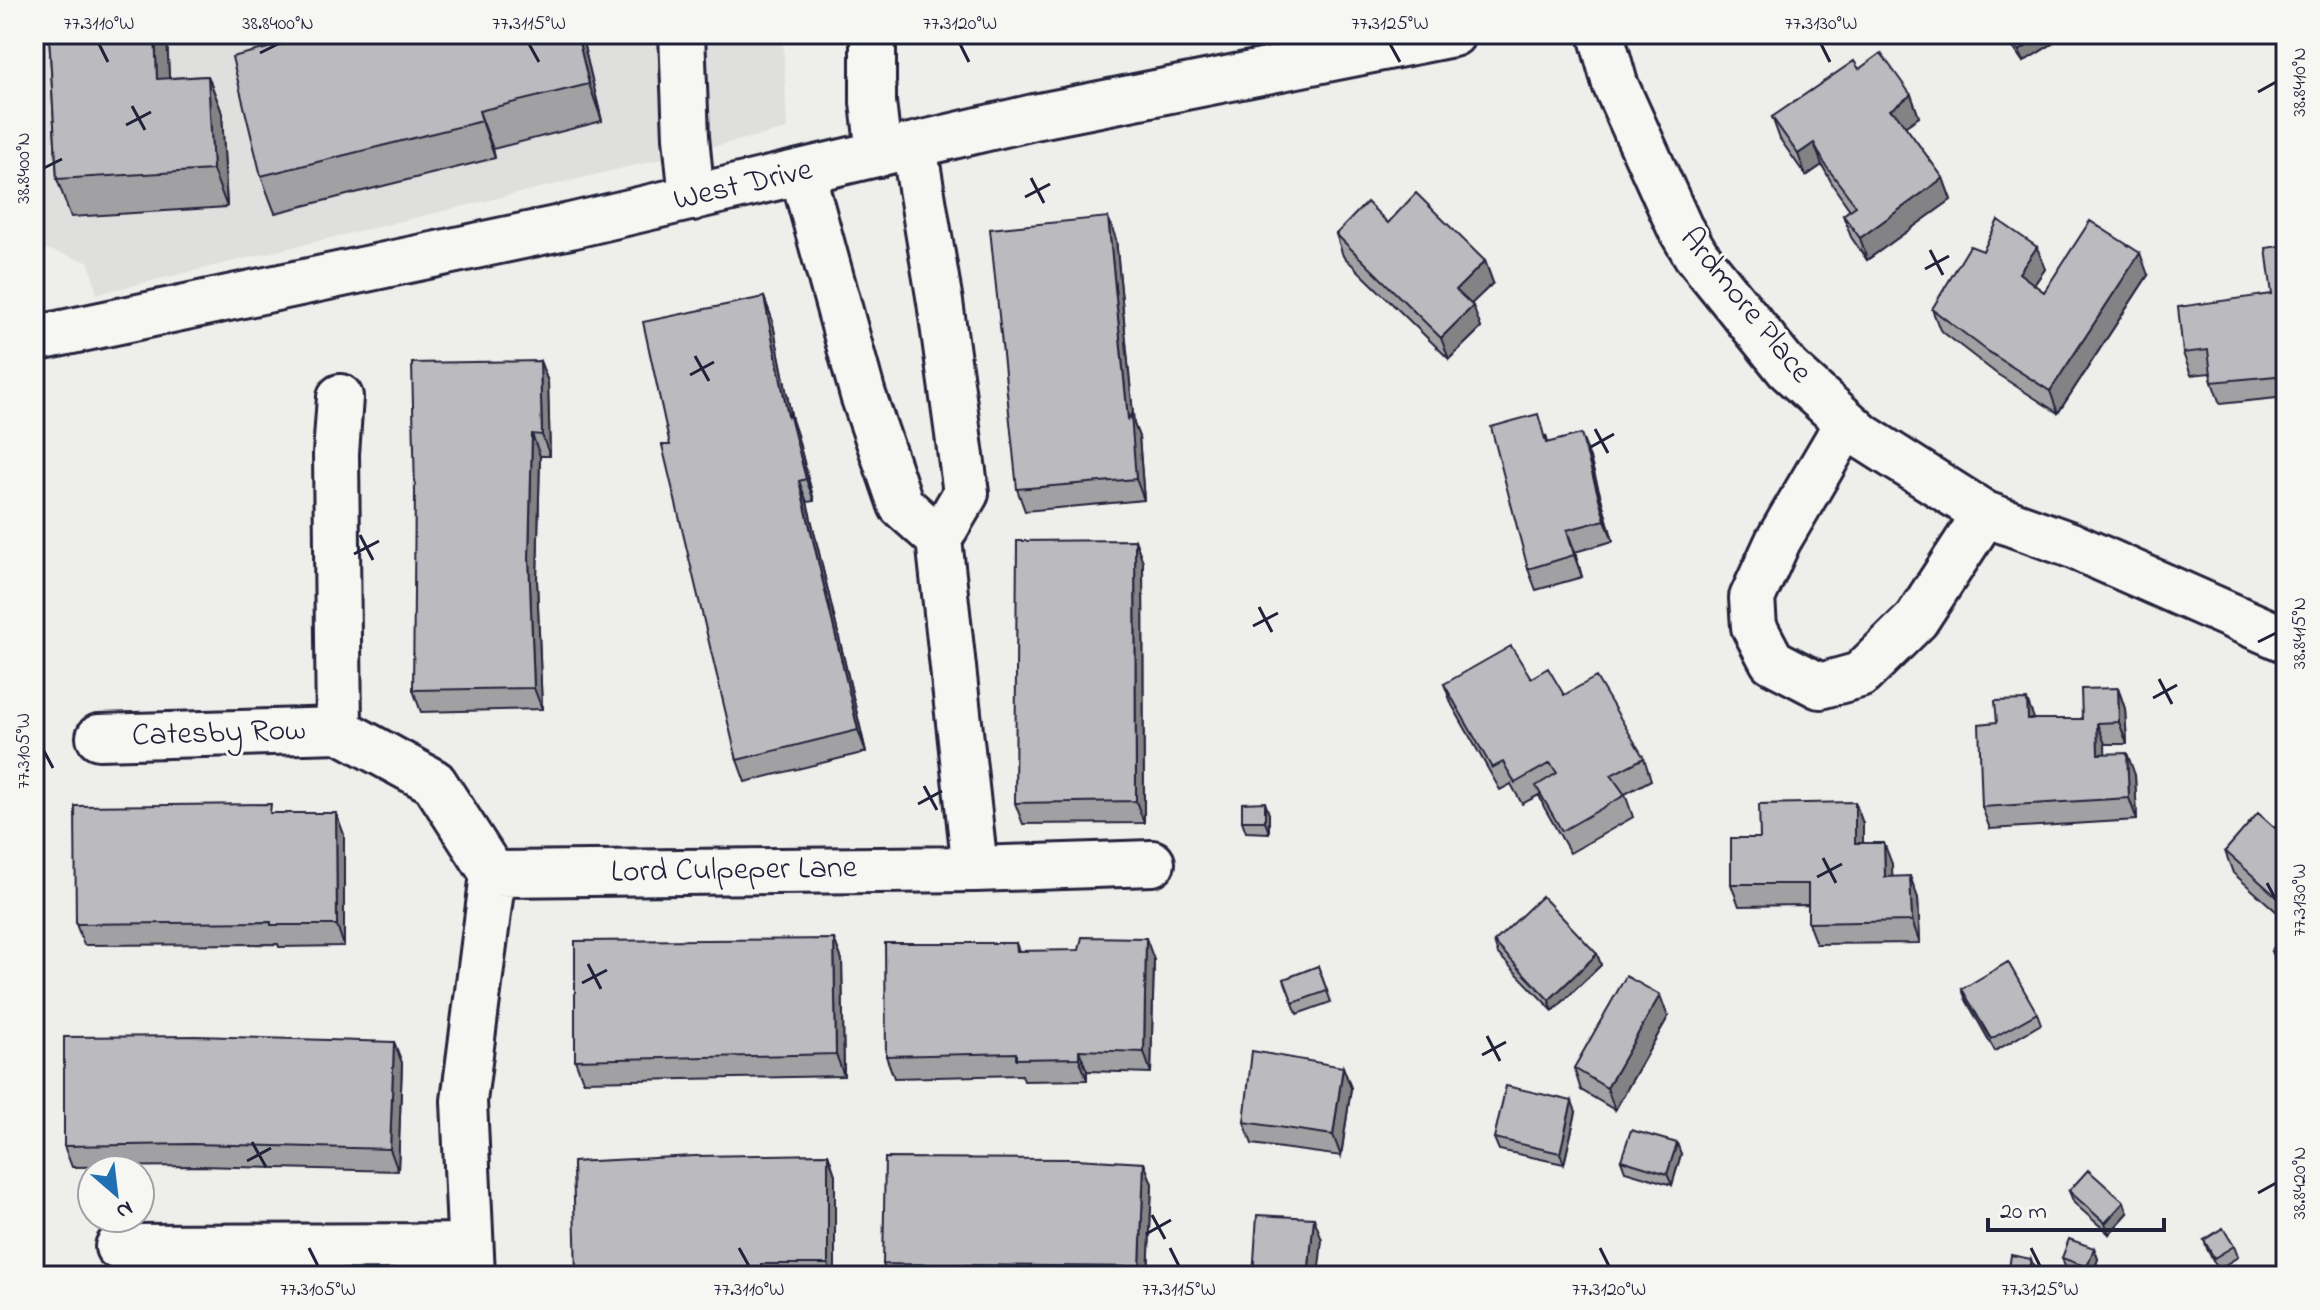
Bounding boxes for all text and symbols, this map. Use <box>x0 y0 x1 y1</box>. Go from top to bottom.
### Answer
text: 77.3110°W <box>63 10 135 39</box>
text: 38.8400°N <box>242 10 314 39</box>
text: 77.3115°W <box>492 10 566 39</box>
text: 77.3120°W <box>923 10 997 39</box>
text: 77.3125°W <box>1351 10 1429 39</box>
text: 77.3130°W <box>1785 10 1857 39</box>
text: 38.8410°N <box>2286 47 2315 117</box>
text: 38.8400°N <box>10 132 39 204</box>
street label: West Drive <box>669 147 818 225</box>
street label: Ardmore Place <box>1667 218 1823 395</box>
text: 38.8415°N <box>2286 597 2315 669</box>
street label: Catesby Row <box>131 707 307 761</box>
text: 77.3105°W <box>10 713 39 789</box>
street label: Lord Culpeper Lane <box>611 845 858 897</box>
text: 77.3130°W <box>2286 864 2315 936</box>
text: 38.8420°N <box>2286 1146 2315 1220</box>
north arrow <box>76 1154 156 1234</box>
scale bar <box>1988 1182 2164 1232</box>
text: N <box>110 1191 138 1227</box>
text: 20 m <box>2000 1195 2047 1230</box>
text: 77.3105°W <box>280 1276 356 1305</box>
text: 77.3110°W <box>713 1276 785 1305</box>
text: 77.3115°W <box>1142 1276 1216 1305</box>
text: 77.3120°W <box>1572 1276 1646 1305</box>
text: 77.3125°W <box>2001 1276 2079 1305</box>

